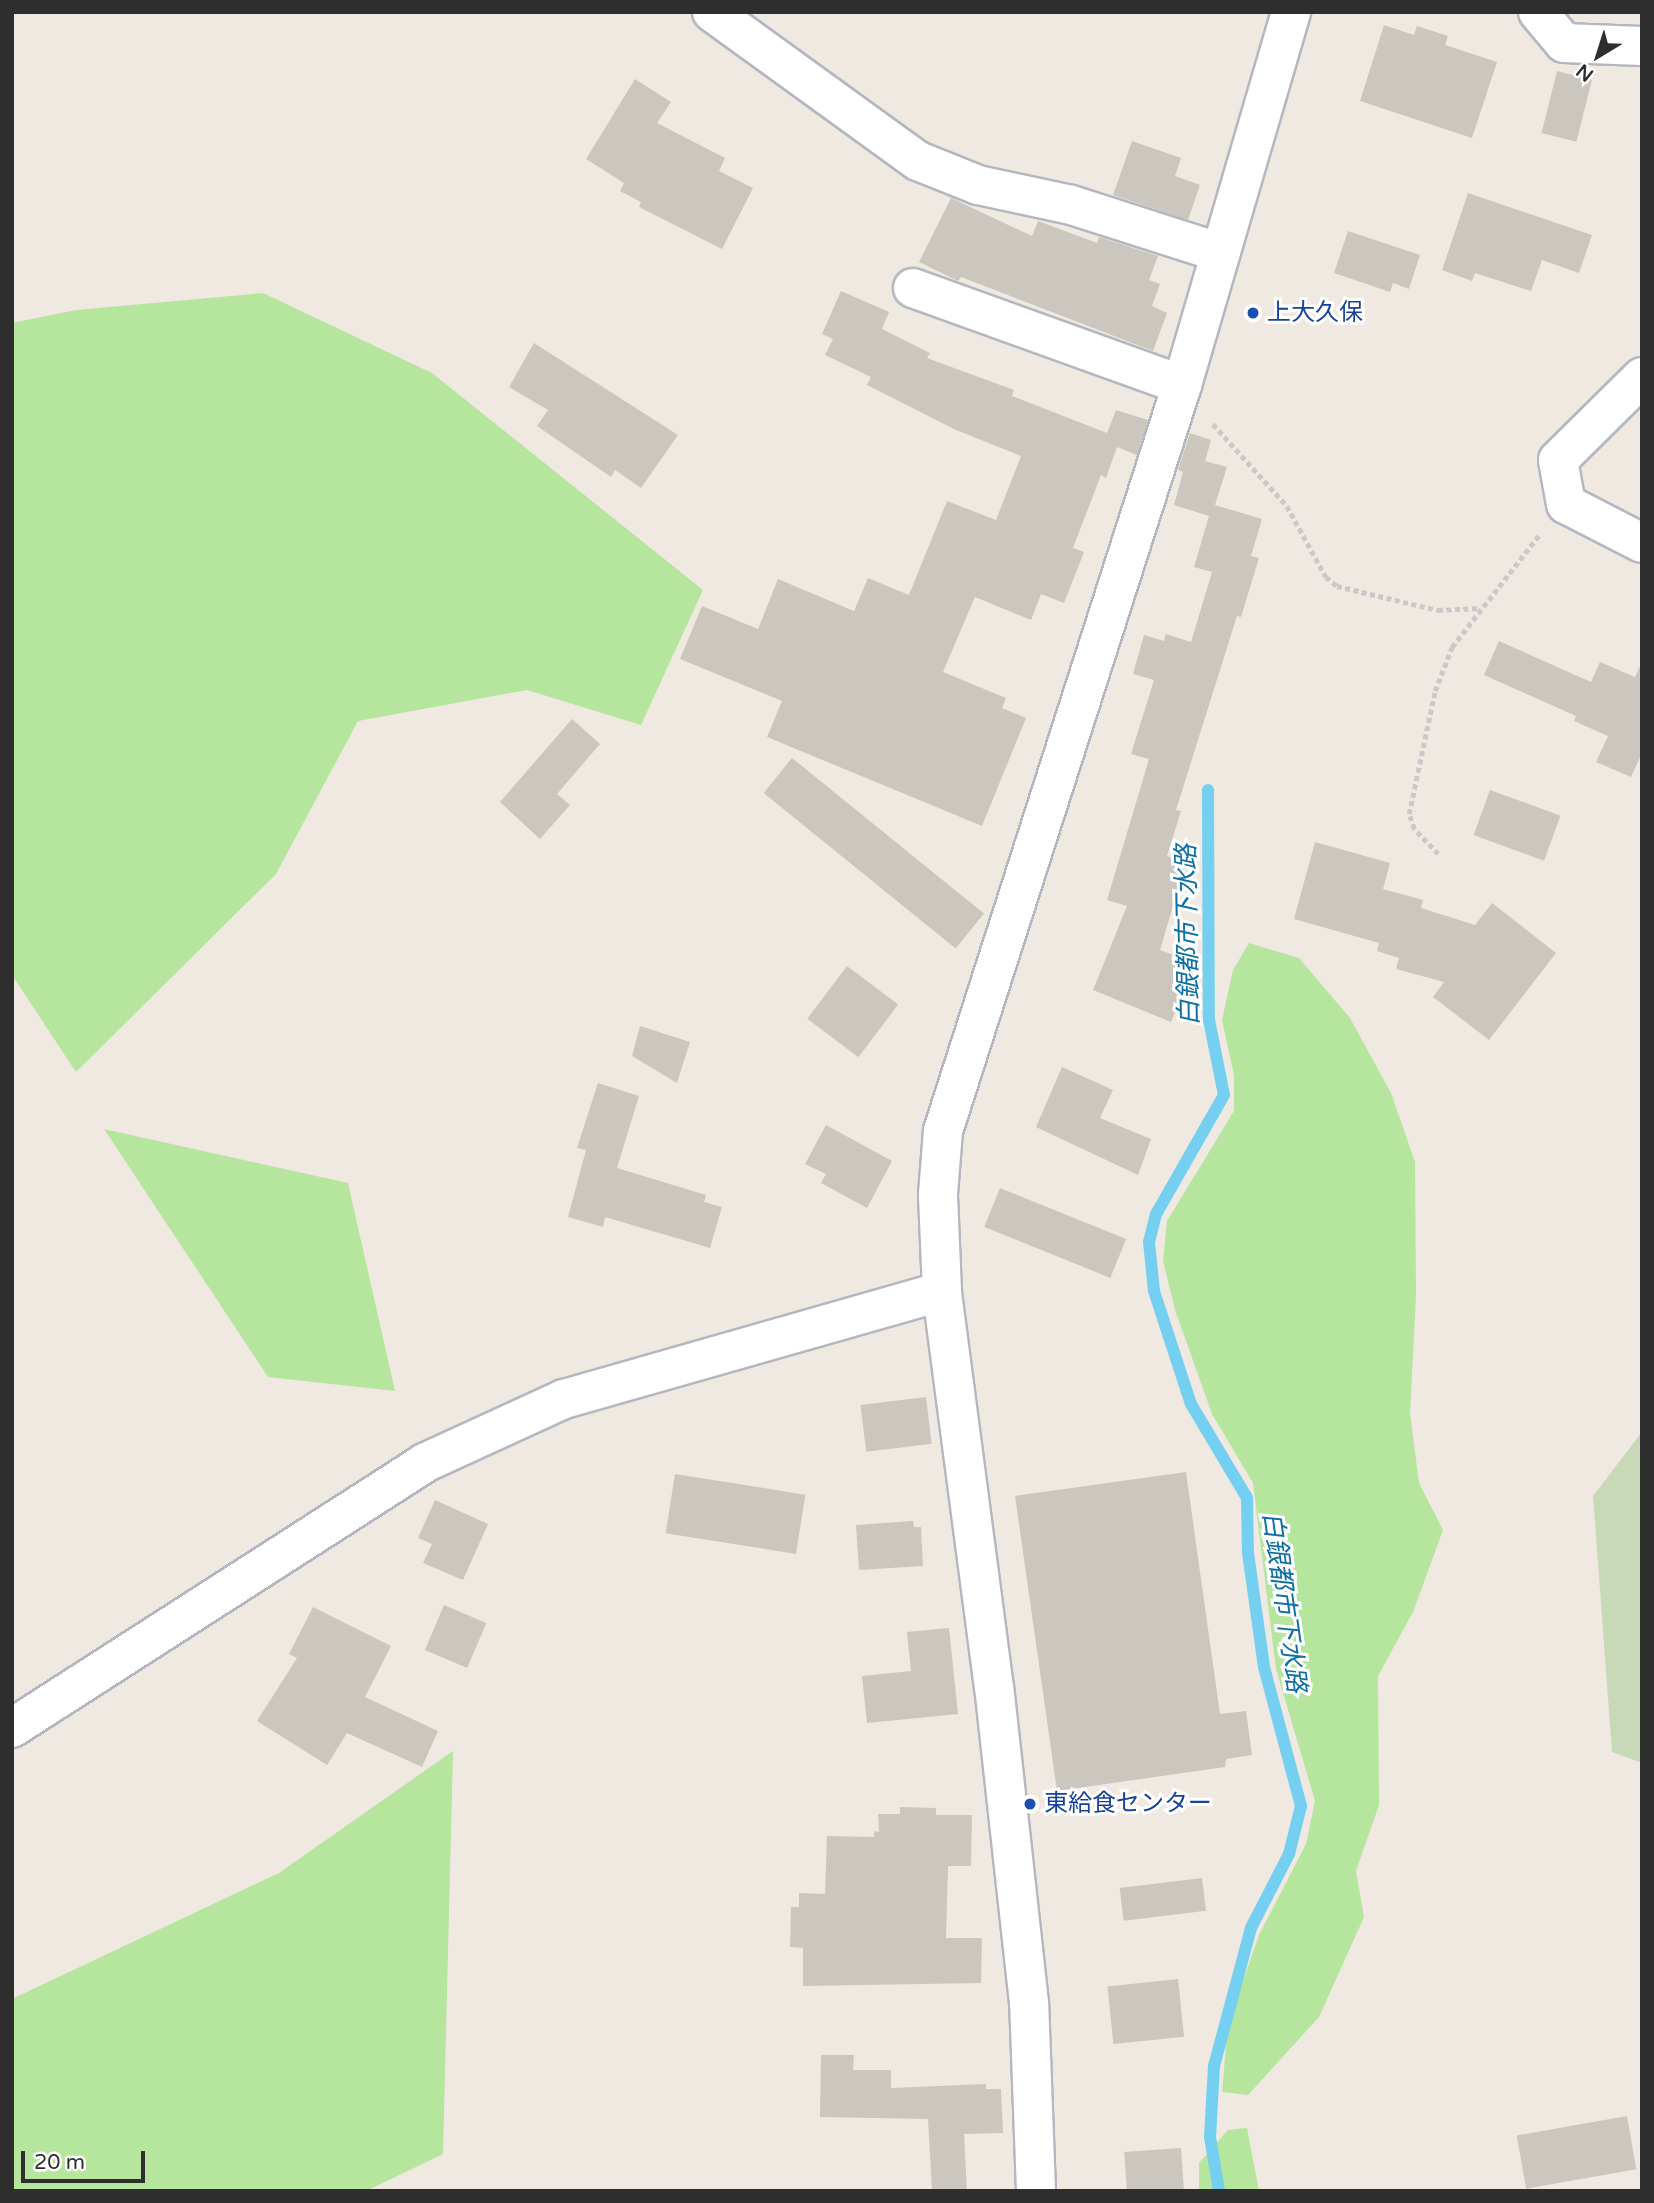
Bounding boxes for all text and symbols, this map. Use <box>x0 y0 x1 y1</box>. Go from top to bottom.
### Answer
north arrow <box>1563 21 1633 91</box>
text: N <box>1572 59 1598 86</box>
place label: 上大久保 <box>1267 299 1363 327</box>
marker: 上大久保 <box>1245 305 1261 321</box>
water label: 白銀都市下水路 <box>1171 844 1205 1026</box>
water label: 白銀都市下水路 <box>1256 1510 1312 1694</box>
place label: 東給食センター <box>1044 1790 1212 1818</box>
marker: 東給食センター <box>1022 1796 1038 1812</box>
scale bar <box>24 2136 149 2180</box>
text: 20 m <box>34 2150 85 2175</box>

